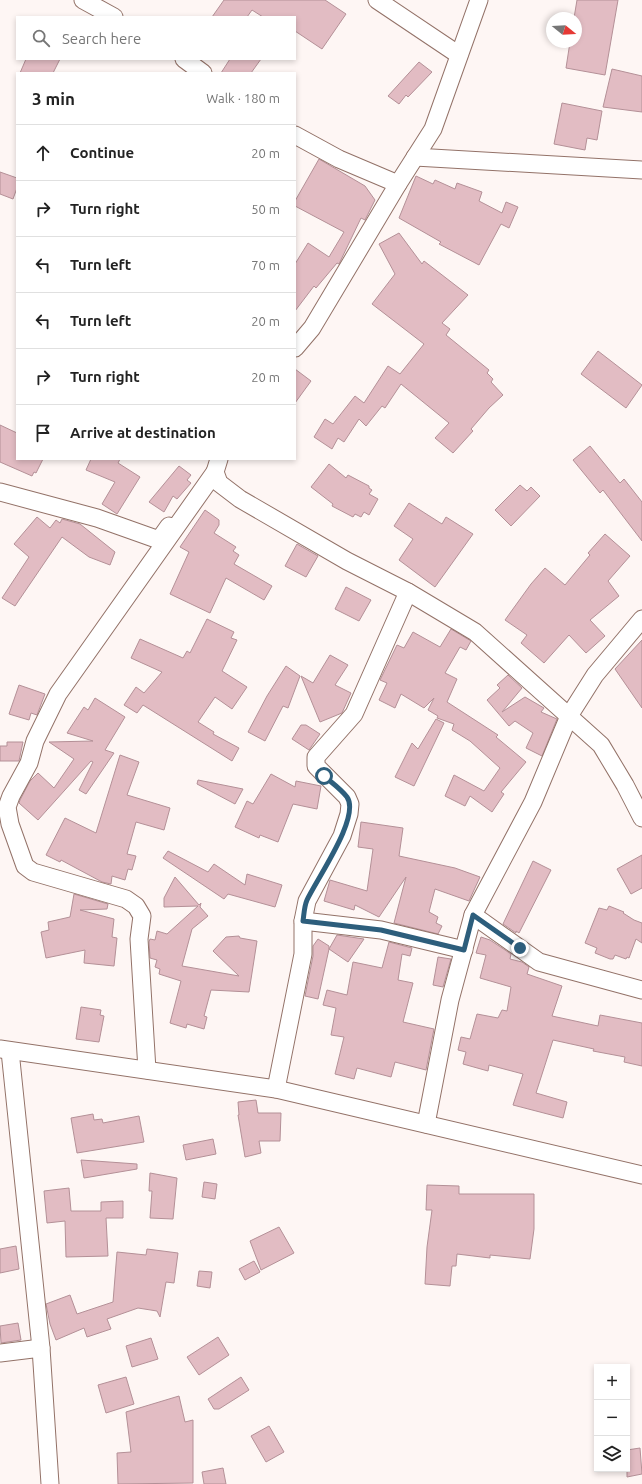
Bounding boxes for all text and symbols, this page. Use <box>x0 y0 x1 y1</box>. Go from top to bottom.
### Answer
north arrow <box>546 12 582 48</box>
search box <box>16 16 296 60</box>
icon: search <box>30 27 52 49</box>
text: Search here <box>62 30 141 47</box>
text: 3 min <box>32 89 75 108</box>
text: Walk · 180 m <box>206 91 280 105</box>
icon: ahead <box>32 142 54 164</box>
text: Continue <box>70 144 134 161</box>
text: 20 m <box>251 146 280 160</box>
icon: right <box>32 198 54 220</box>
text: Turn right <box>70 200 140 217</box>
text: 50 m <box>251 202 280 216</box>
icon: left <box>32 254 54 276</box>
text: Turn left <box>70 256 131 273</box>
text: 70 m <box>251 258 280 272</box>
icon: left <box>32 310 54 332</box>
text: Turn left <box>70 312 131 329</box>
text: 20 m <box>251 314 280 328</box>
icon: right <box>32 366 54 388</box>
text: Turn right <box>70 368 140 385</box>
text: 20 m <box>251 370 280 384</box>
icon: arrive <box>32 422 54 444</box>
text: Arrive at destination <box>70 424 216 441</box>
route start <box>315 767 333 785</box>
route end <box>511 939 529 957</box>
map controls <box>594 1364 630 1472</box>
button: + <box>594 1364 630 1400</box>
button: − <box>594 1400 630 1436</box>
button: layers <box>594 1436 630 1472</box>

